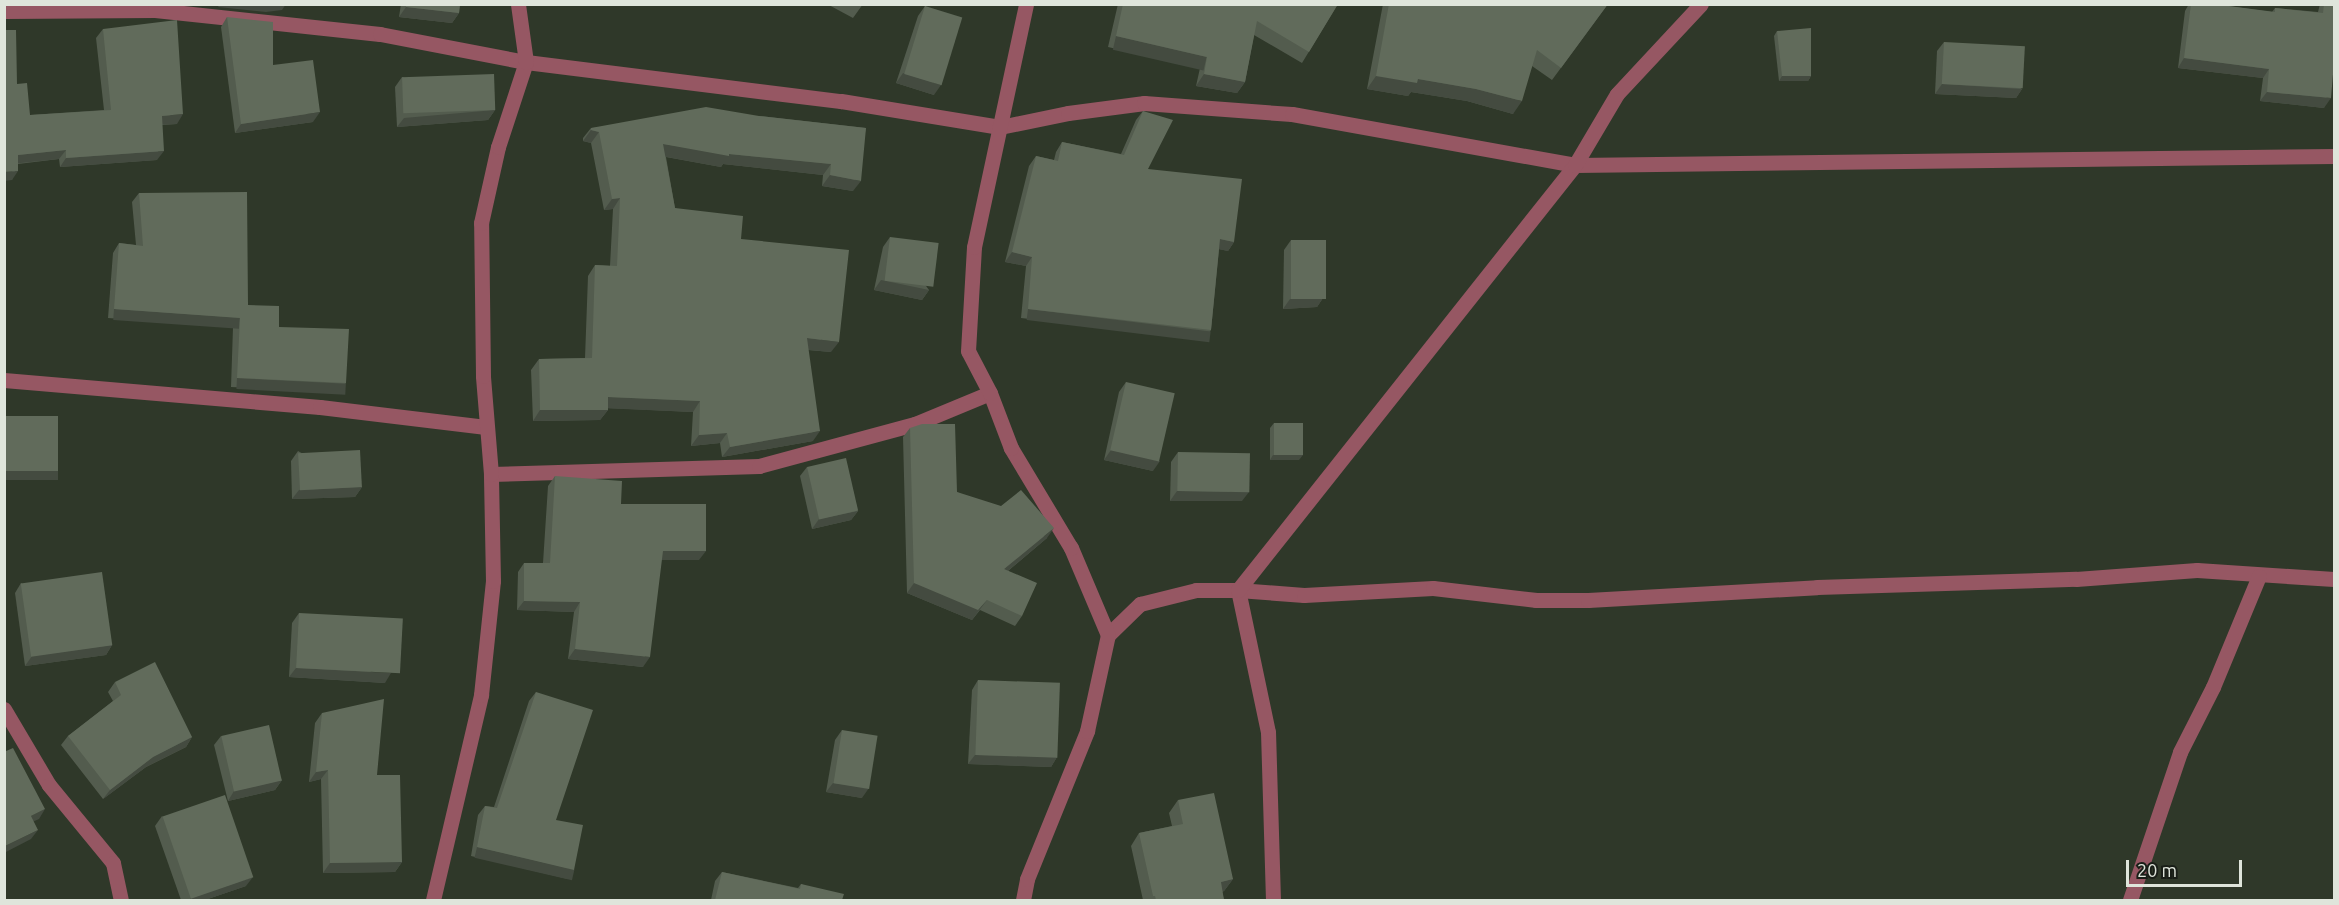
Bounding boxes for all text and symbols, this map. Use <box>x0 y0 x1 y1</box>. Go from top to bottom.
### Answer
scale bar <box>2129 848 2244 886</box>
text: 20 m <box>2137 860 2177 880</box>

